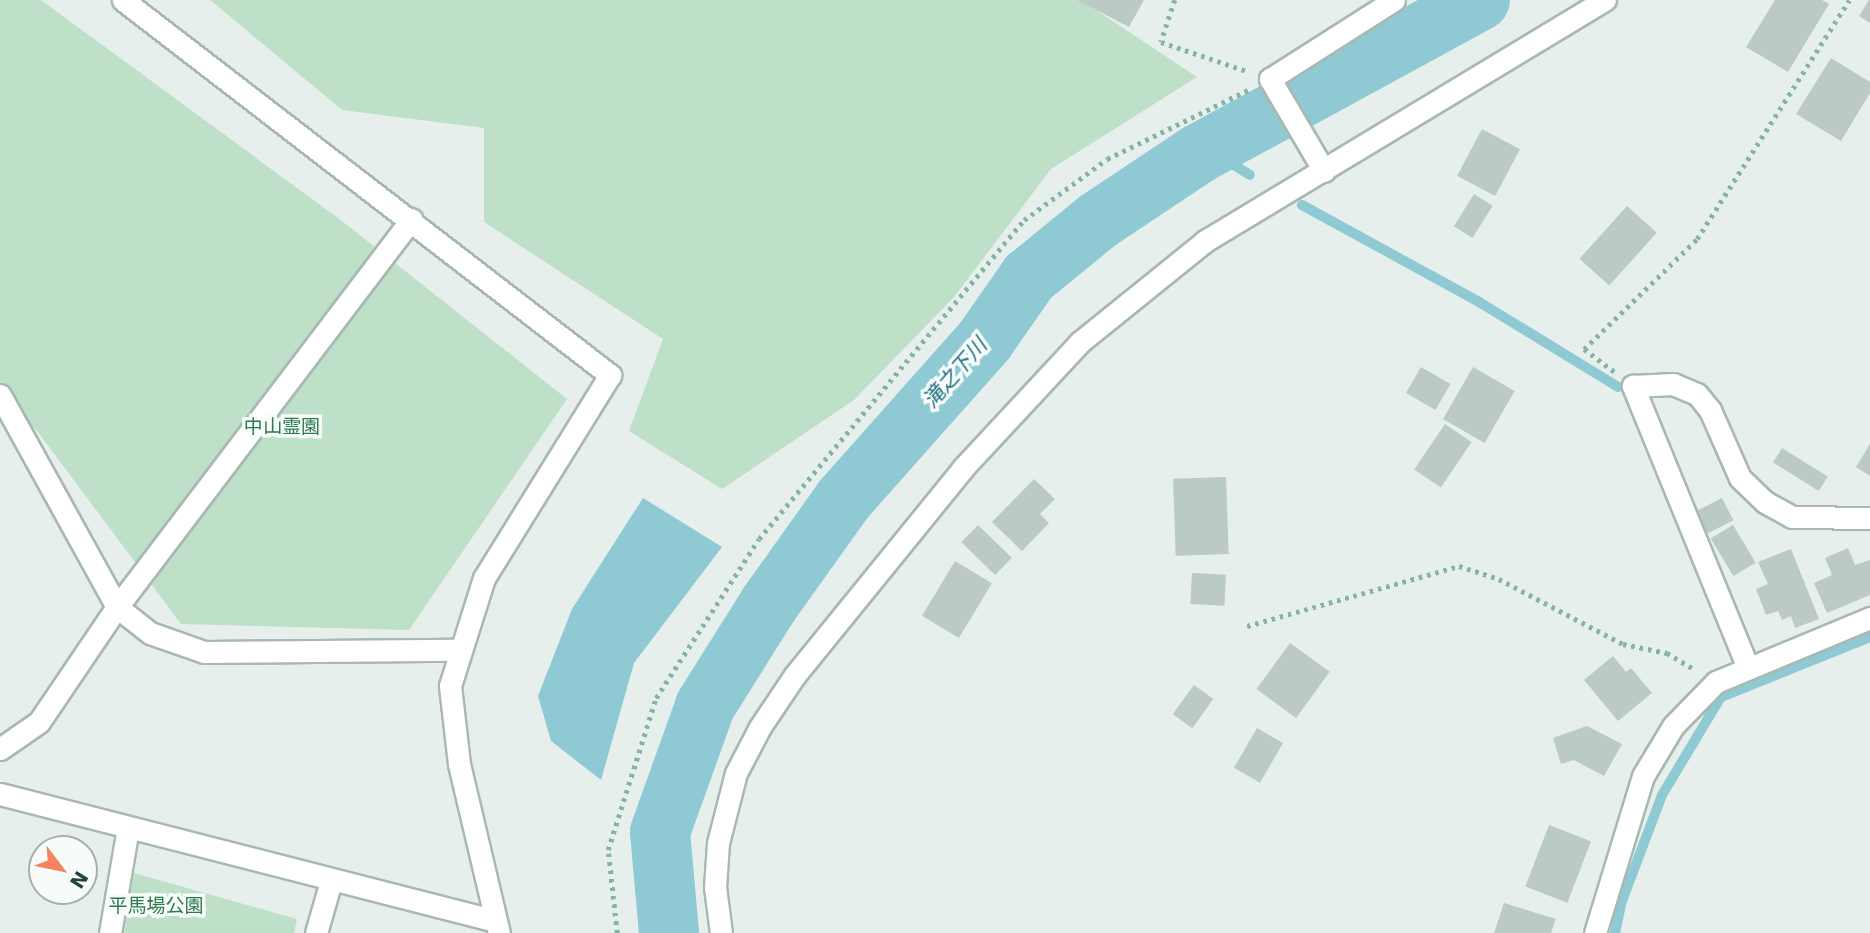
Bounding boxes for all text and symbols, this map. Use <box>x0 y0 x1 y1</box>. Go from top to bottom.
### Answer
water label: 滝之下川 <box>918 333 992 413</box>
park label: 中山霊園 <box>244 416 320 438</box>
north arrow <box>28 835 98 905</box>
text: N <box>66 867 93 893</box>
park label: 平馬場公園 <box>109 895 203 917</box>

